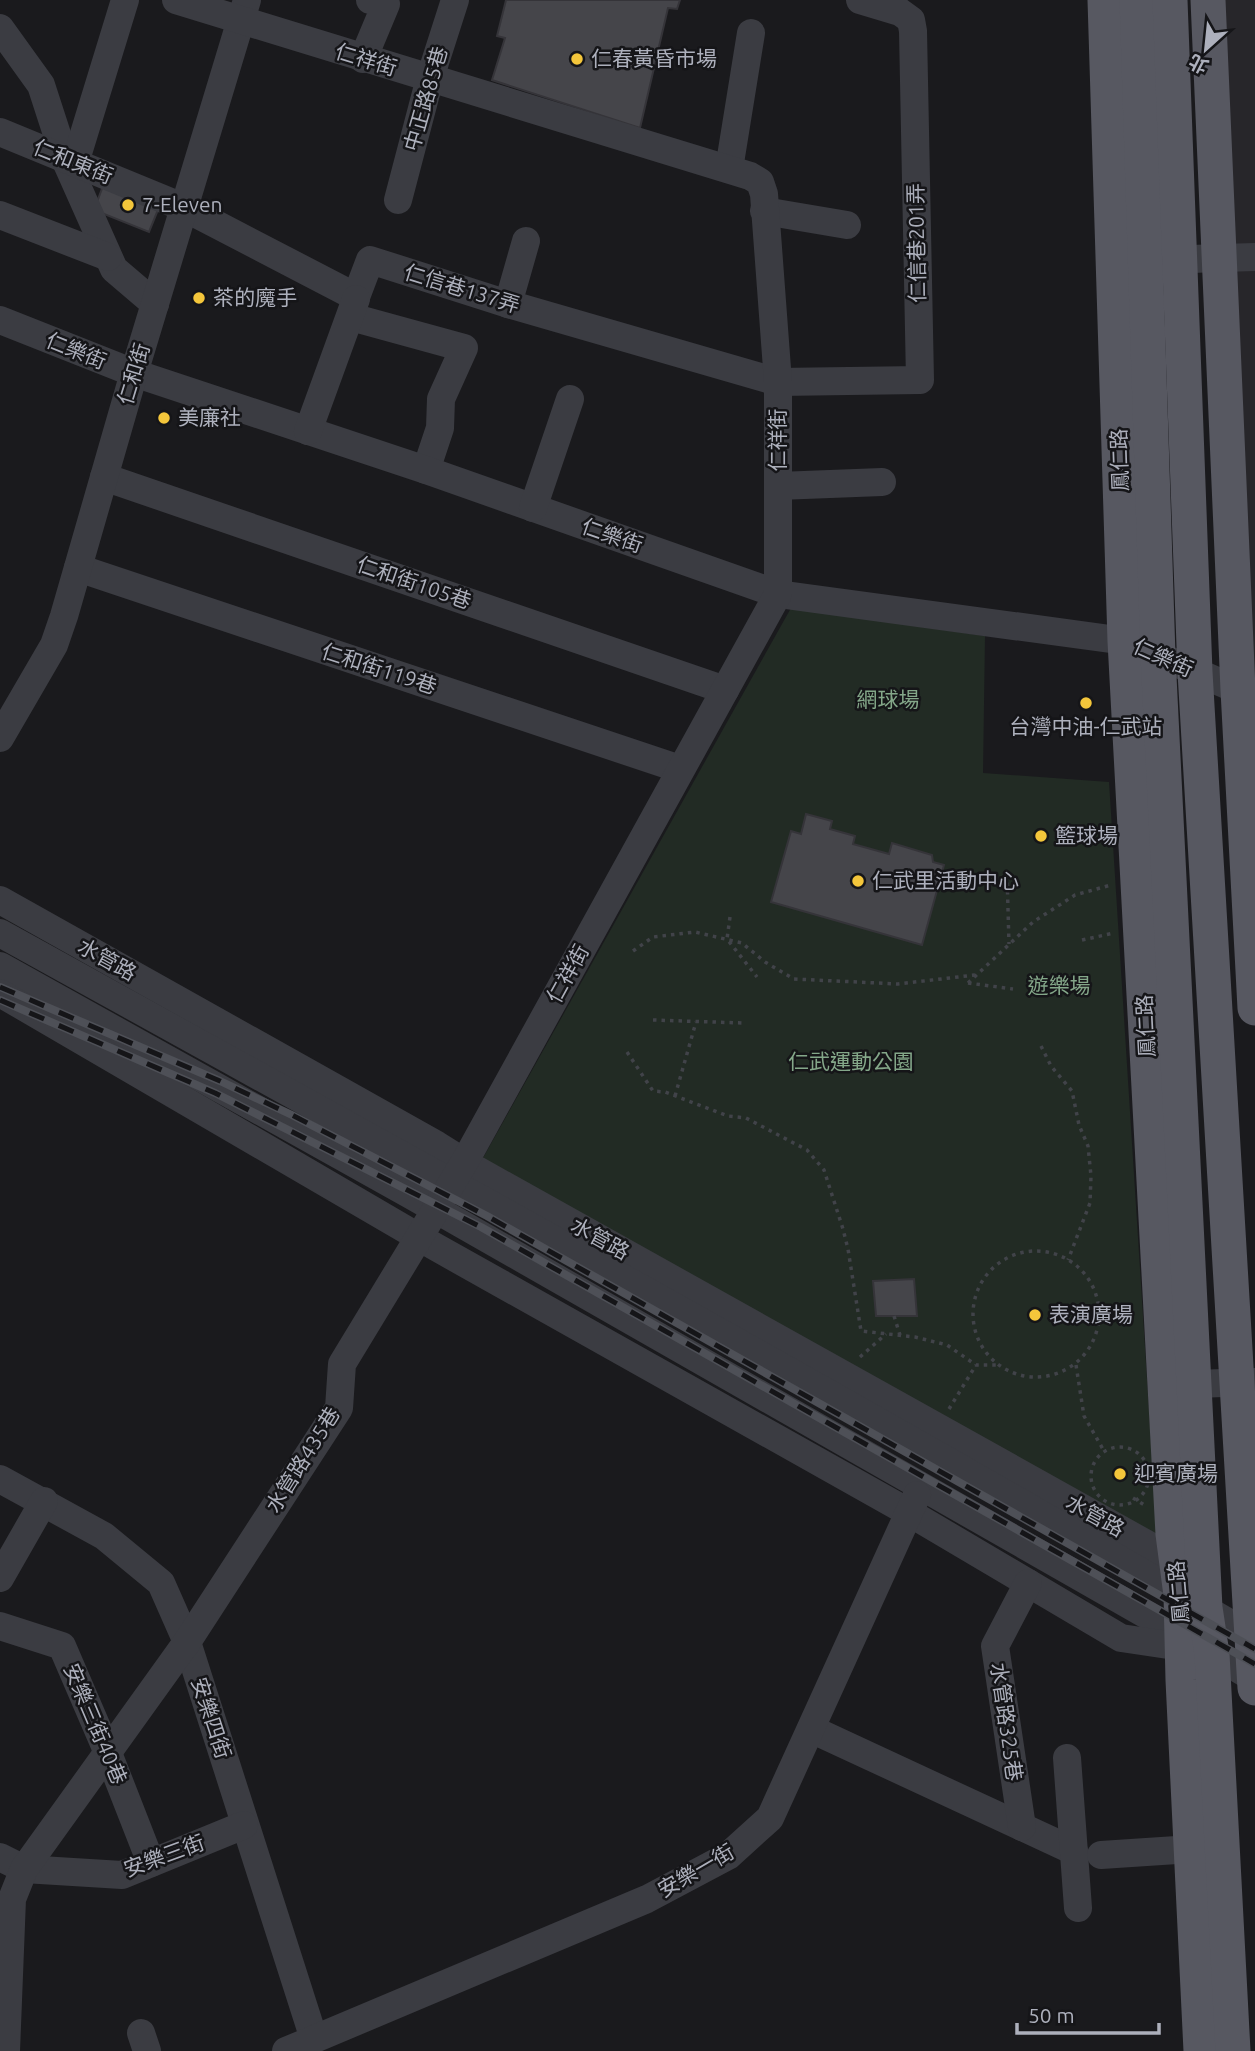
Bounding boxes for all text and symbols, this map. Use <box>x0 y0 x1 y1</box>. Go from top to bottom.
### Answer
north arrow <box>1171 14 1241 84</box>
street label: 仁祥街 <box>333 38 400 80</box>
street label: 中正路85巷 <box>399 44 451 154</box>
place label: 仁春黃昏市場 <box>591 46 717 70</box>
text: 北 <box>1185 50 1212 78</box>
marker: 仁春黃昏市場 <box>569 51 585 67</box>
street label: 仁和東街 <box>30 134 117 188</box>
street label: 仁信巷201弄 <box>903 183 929 303</box>
place label: 7-Eleven <box>142 192 223 216</box>
marker: 7-Eleven <box>120 197 136 213</box>
street label: 仁信巷137弄 <box>402 259 523 317</box>
place label: 茶的魔手 <box>213 285 297 309</box>
marker: 茶的魔手 <box>191 290 207 306</box>
street label: 仁樂街 <box>43 327 110 373</box>
street label: 仁和街 <box>112 340 154 407</box>
place label: 美廉社 <box>178 405 241 429</box>
street label: 仁祥街 <box>765 409 789 472</box>
marker: 美廉社 <box>156 410 172 426</box>
street label: 鳳仁路 <box>1106 428 1132 492</box>
street label: 仁樂街 <box>579 513 646 557</box>
street label: 仁和街105巷 <box>354 551 475 613</box>
street label: 仁樂街 <box>1130 633 1197 681</box>
street label: 仁和街119巷 <box>319 638 440 698</box>
park label: 網球場 <box>857 687 920 711</box>
marker: 台灣中油-仁武站 <box>1078 695 1094 711</box>
place label: 台灣中油-仁武站 <box>1009 714 1163 738</box>
place label: 籃球場 <box>1055 823 1118 847</box>
marker: 籃球場 <box>1033 828 1049 844</box>
place label: 仁武里活動中心 <box>872 868 1019 892</box>
marker: 仁武里活動中心 <box>850 873 866 889</box>
street label: 水管路 <box>74 933 141 985</box>
street label: 仁祥街 <box>541 940 593 1007</box>
park label: 遊樂場 <box>1028 973 1091 997</box>
street label: 鳳仁路 <box>1131 994 1159 1058</box>
park label: 仁武運動公園 <box>788 1049 914 1073</box>
street label: 水管路 <box>567 1212 634 1264</box>
place label: 表演廣場 <box>1049 1302 1133 1326</box>
marker: 表演廣場 <box>1027 1307 1043 1323</box>
street label: 水管路435巷 <box>260 1402 344 1517</box>
place label: 迎賓廣場 <box>1134 1461 1218 1485</box>
marker: 迎賓廣場 <box>1112 1466 1128 1482</box>
street label: 水管路 <box>1062 1489 1129 1541</box>
street label: 鳳仁路 <box>1163 1560 1193 1625</box>
street label: 安樂三街40巷 <box>60 1660 132 1788</box>
street label: 水管路325巷 <box>987 1661 1027 1783</box>
street label: 安樂四街 <box>188 1674 236 1761</box>
street label: 安樂三街 <box>120 1829 207 1881</box>
street label: 安樂一街 <box>653 1839 738 1902</box>
scale bar <box>1017 1992 1159 2036</box>
text: 50 m <box>1028 2003 1075 2027</box>

